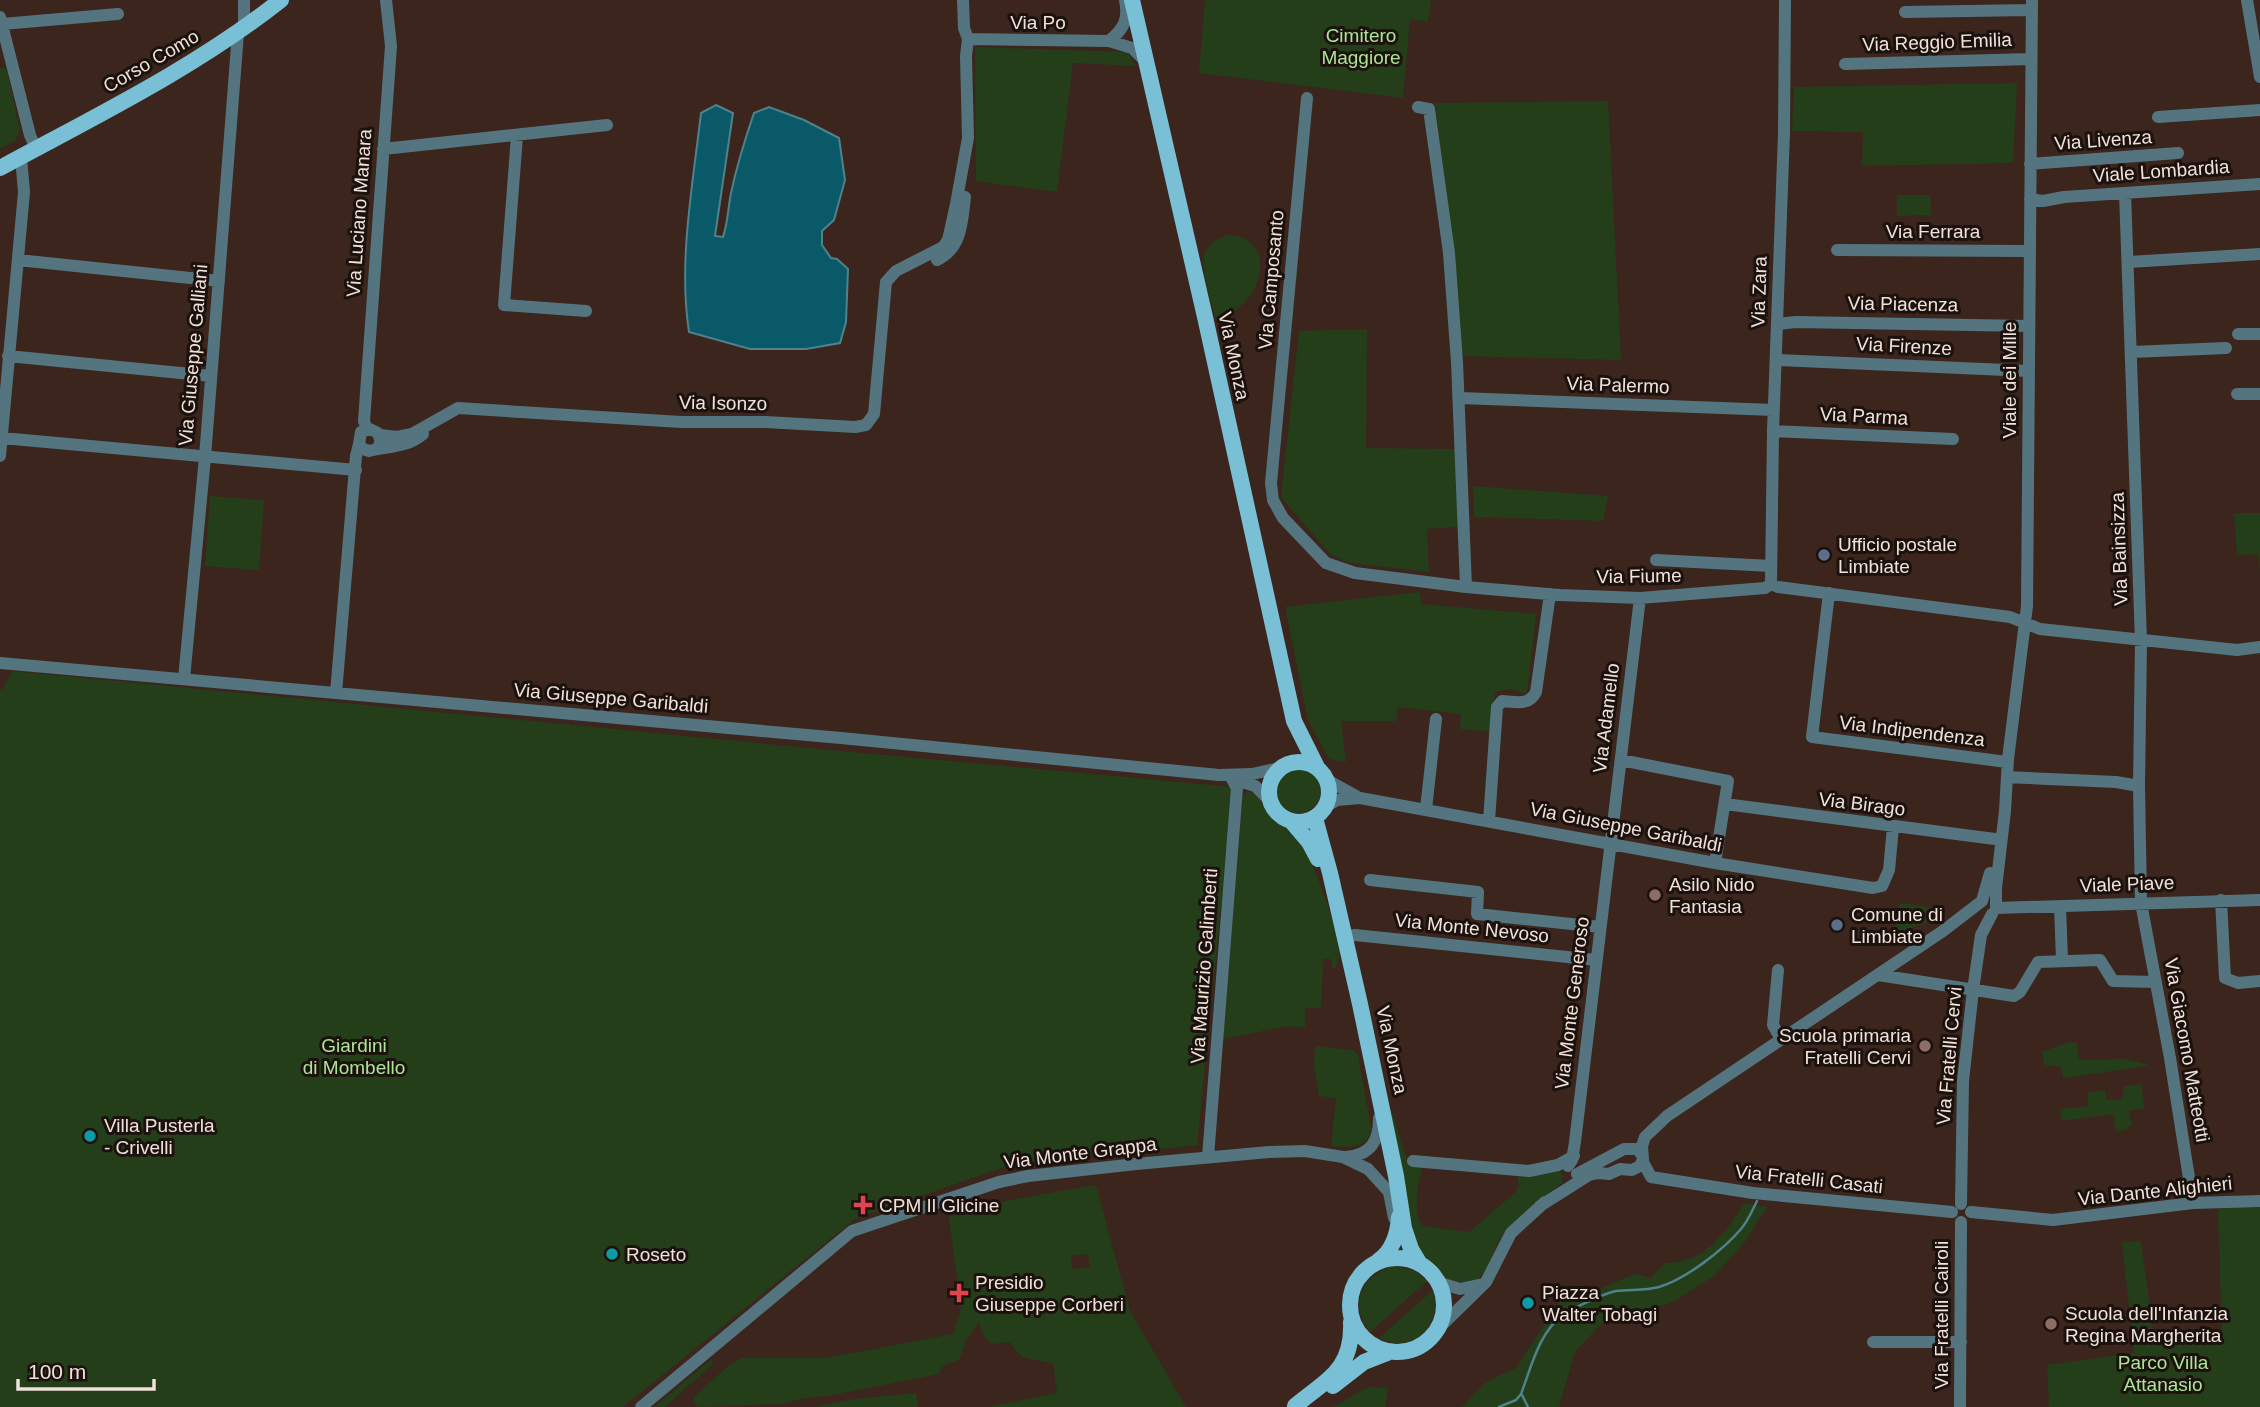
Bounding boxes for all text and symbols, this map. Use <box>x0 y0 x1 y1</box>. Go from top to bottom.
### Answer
street label: Via Po <box>1010 12 1066 33</box>
street label: Corso Como <box>100 25 202 97</box>
park label: Cimitero Maggiore <box>1321 25 1401 68</box>
street label: Via Reggio Emilia <box>1862 29 2013 55</box>
street label: Via Livenza <box>2053 126 2153 154</box>
street label: Via Luciano Manara <box>343 128 375 298</box>
street label: Viale Lombardia <box>2092 156 2230 186</box>
street label: Via Camposanto <box>1254 209 1288 351</box>
street label: Via Ferrara <box>1886 221 1981 242</box>
street label: Via Zara <box>1747 255 1771 328</box>
street label: Via Giuseppe Galliani <box>175 263 211 447</box>
street label: Via Piacenza <box>1848 293 1959 315</box>
street label: Via Monza <box>1214 310 1254 402</box>
street label: Viale dei Mille <box>1999 322 2020 438</box>
street label: Via Firenze <box>1856 333 1952 359</box>
street label: Via Palermo <box>1566 373 1670 397</box>
street label: Via Isonzo <box>679 392 767 414</box>
street label: Via Parma <box>1819 403 1909 429</box>
street label: Via Bainsizza <box>2107 491 2131 606</box>
place label: Ufficio postale Limbiate <box>1838 534 1957 577</box>
marker: Ufficio postale Limbiate <box>1816 547 1832 563</box>
street label: Via Fiume <box>1596 565 1682 587</box>
street label: Via Adamello <box>1589 662 1623 774</box>
street label: Via Giuseppe Garibaldi <box>513 679 709 717</box>
street label: Via Indipendenza <box>1838 712 1986 750</box>
street label: Via Birago <box>1817 788 1907 820</box>
street label: Via Giuseppe Garibaldi <box>1528 798 1724 856</box>
street label: Via Maurizio Galimberti <box>1187 867 1221 1065</box>
street label: Viale Piave <box>2079 872 2175 896</box>
place label: Asilo Nido Fantasia <box>1669 874 1755 917</box>
marker: Asilo Nido Fantasia <box>1647 887 1663 903</box>
place label: Comune di Limbiate <box>1851 904 1943 947</box>
street label: Via Monte Nevoso <box>1394 909 1550 947</box>
street label: Via Monte Generoso <box>1551 915 1593 1091</box>
marker: Comune di Limbiate <box>1829 917 1845 933</box>
street label: Via Giacomo Matteotti <box>2160 956 2214 1144</box>
street label: Via Fratelli Cervi <box>1932 986 1966 1126</box>
street label: Via Monza <box>1372 1004 1412 1096</box>
place label: Scuola primaria Fratelli Cervi <box>1779 1025 1911 1068</box>
park label: Giardini di Mombello <box>303 1035 405 1078</box>
marker: Scuola primaria Fratelli Cervi <box>1917 1038 1933 1054</box>
place label: Villa Pusterla - Crivelli <box>104 1115 215 1158</box>
marker: Villa Pusterla - Crivelli <box>82 1128 98 1144</box>
street label: Via Monte Grappa <box>1002 1133 1158 1173</box>
street label: Via Fratelli Casati <box>1734 1161 1884 1197</box>
street label: Via Dante Alighieri <box>2077 1172 2233 1210</box>
marker: CPM Il Glicine <box>853 1195 873 1215</box>
place label: CPM Il Glicine <box>879 1195 999 1216</box>
street label: Via Fratelli Cairoli <box>1931 1241 1952 1389</box>
place label: Roseto <box>626 1244 686 1265</box>
marker: Roseto <box>604 1246 620 1262</box>
place label: Presidio Giuseppe Corberi <box>975 1272 1124 1315</box>
place label: Piazza Walter Tobagi <box>1542 1282 1657 1325</box>
marker: Presidio Giuseppe Corberi <box>949 1283 969 1303</box>
marker: Piazza Walter Tobagi <box>1520 1295 1536 1311</box>
place label: Scuola dell'Infanzia Regina Margherita <box>2065 1303 2229 1346</box>
marker: Scuola dell'Infanzia Regina Margherita <box>2043 1316 2059 1332</box>
scale bar <box>18 1348 154 1392</box>
park label: Parco Villa Attanasio <box>2118 1352 2209 1395</box>
text: 100 m <box>28 1360 86 1383</box>

